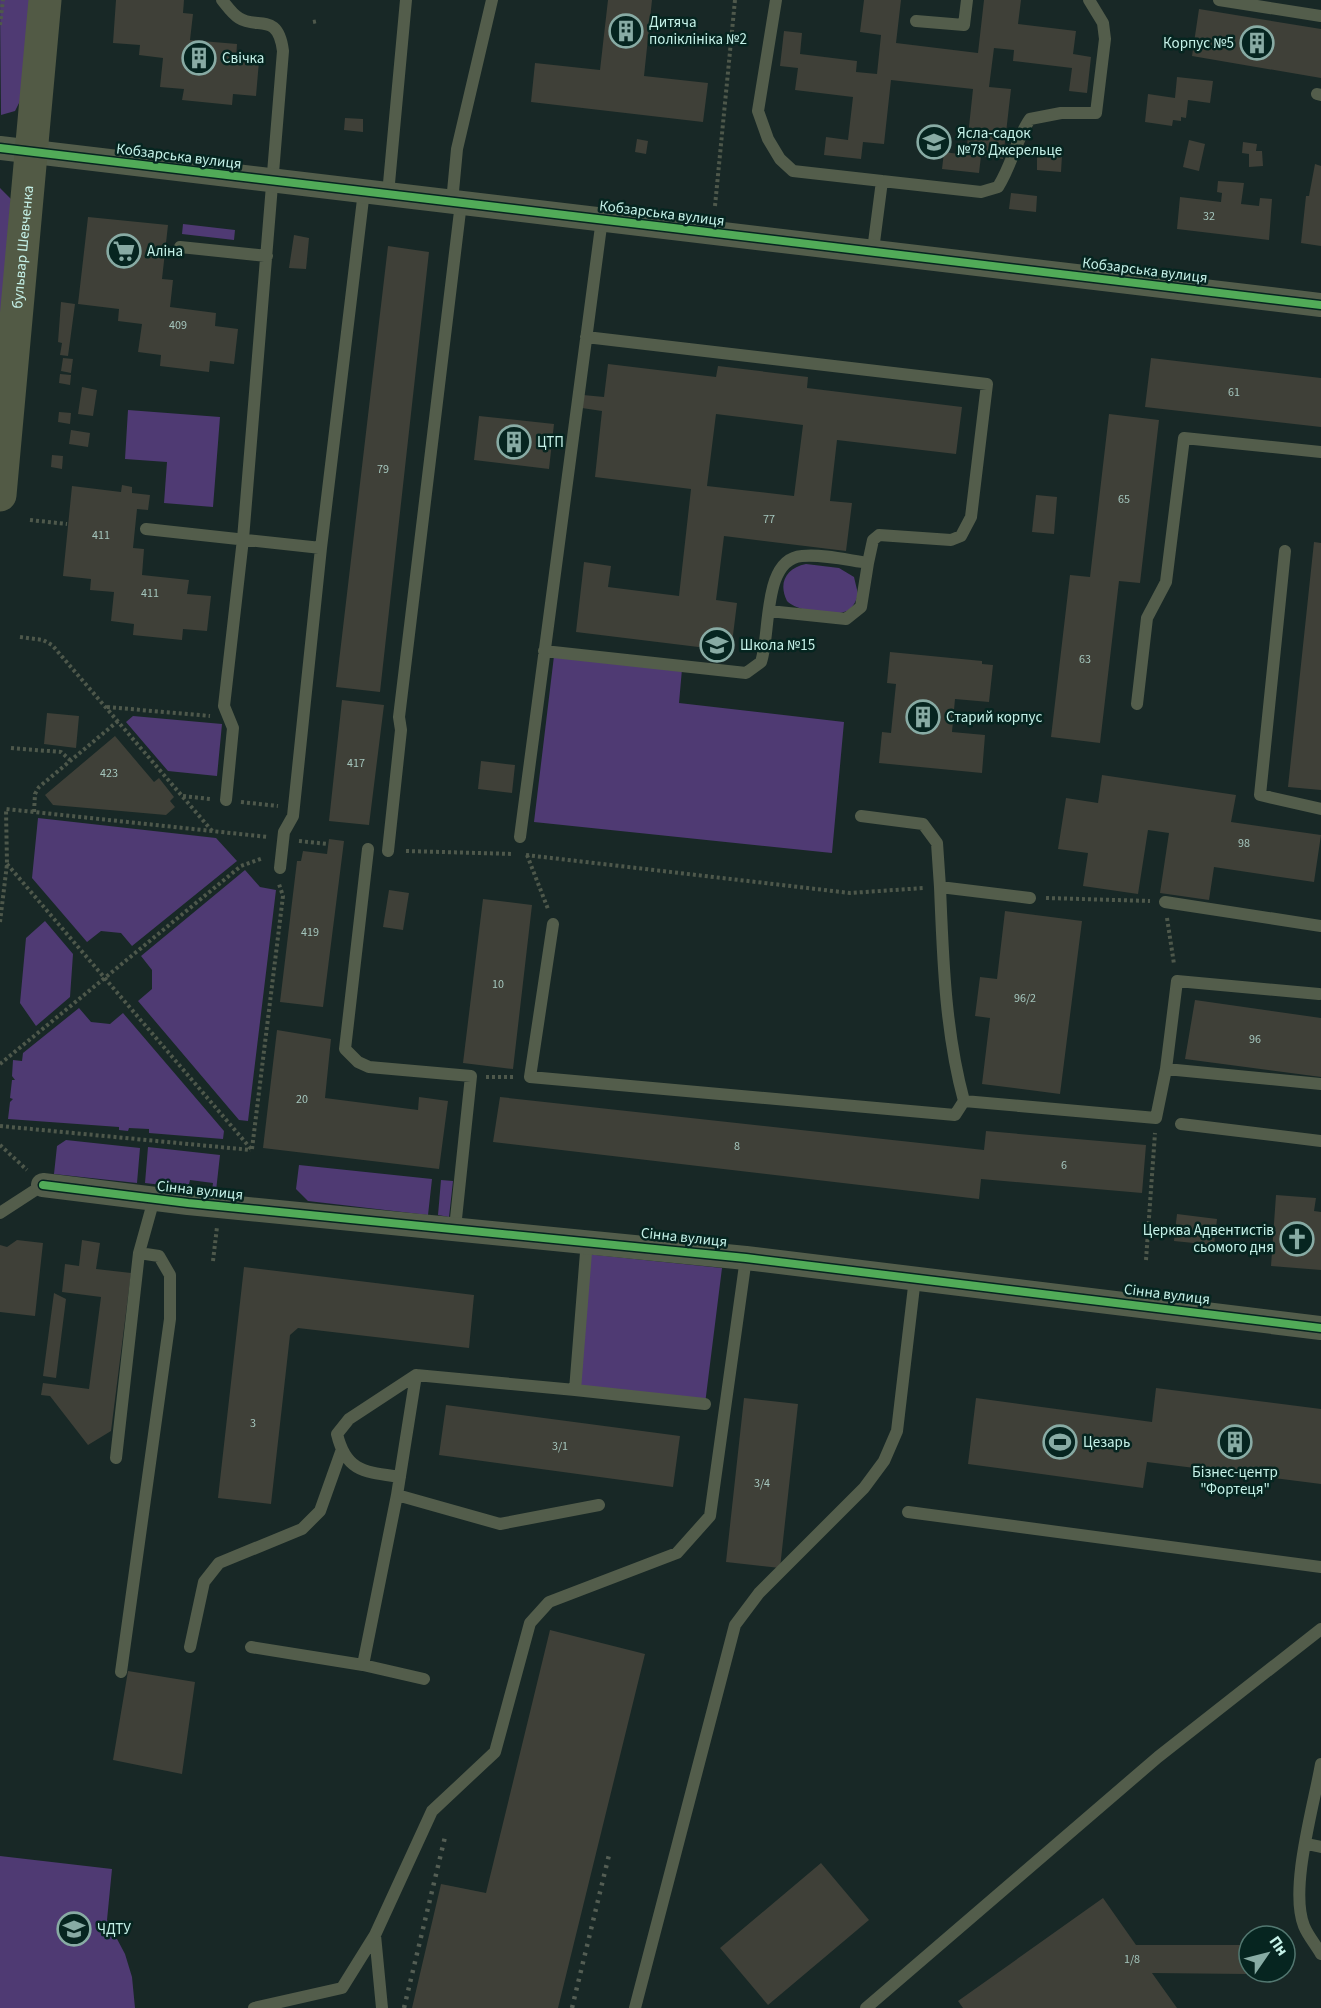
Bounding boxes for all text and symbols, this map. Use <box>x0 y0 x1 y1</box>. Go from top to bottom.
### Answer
place label: Дитяча поліклініка №2 <box>649 12 747 50</box>
building icon: Дитяча поліклініка №2 <box>608 13 644 49</box>
building icon: Корпус №5 <box>1239 25 1275 61</box>
place label: Корпус №5 <box>1163 33 1234 54</box>
building icon: Свічка <box>181 40 217 76</box>
place label: Свічка <box>222 48 264 69</box>
place label: Ясла-садок №78 Джерельце <box>957 123 1062 161</box>
school or university icon: Ясла-садок №78 Джерельце <box>916 124 952 160</box>
street label: Кобзарська вулиця <box>115 138 243 175</box>
street label: бульвар Шевченка <box>7 185 39 309</box>
street label: Кобзарська вулиця <box>598 195 726 232</box>
house number: 32 <box>1203 208 1215 225</box>
supermarket icon: Аліна <box>106 233 142 269</box>
place label: Аліна <box>147 241 183 262</box>
street label: Кобзарська вулиця <box>1081 252 1209 289</box>
house number: 409 <box>169 317 187 334</box>
house number: 61 <box>1228 384 1240 401</box>
building icon: ЦТП <box>496 424 532 460</box>
place label: ЦТП <box>537 432 564 453</box>
house number: 79 <box>377 461 389 478</box>
house number: 65 <box>1118 491 1130 508</box>
house number: 77 <box>763 511 775 528</box>
house number: 411 <box>92 527 110 544</box>
house number: 411 <box>141 585 159 602</box>
school or university icon: Школа №15 <box>699 627 735 663</box>
place label: Школа №15 <box>740 635 815 656</box>
house number: 63 <box>1079 651 1091 668</box>
building icon: Старий корпус <box>905 699 941 735</box>
place label: Старий корпус <box>946 707 1042 728</box>
house number: 417 <box>347 755 365 772</box>
house number: 423 <box>100 765 118 782</box>
house number: 98 <box>1238 835 1250 852</box>
house number: 419 <box>301 924 319 941</box>
house number: 10 <box>492 976 504 993</box>
house number: 96/2 <box>1014 990 1036 1007</box>
house number: 96 <box>1249 1031 1261 1048</box>
house number: 20 <box>296 1091 308 1108</box>
house number: 8 <box>734 1138 740 1155</box>
house number: 6 <box>1061 1157 1067 1174</box>
street label: Сінна вулиця <box>156 1176 244 1205</box>
place label: Церква Адвентистів сьомого дня <box>1143 1220 1274 1258</box>
church icon: Церква Адвентистів сьомого дня <box>1279 1221 1315 1257</box>
street label: Сінна вулиця <box>640 1223 728 1252</box>
street label: Сінна вулиця <box>1123 1279 1211 1310</box>
house number: 3 <box>250 1415 256 1432</box>
sports icon: Цезарь <box>1042 1424 1078 1460</box>
building icon: Бізнес-центр "Фортеця" <box>1217 1424 1253 1460</box>
place label: Цезарь <box>1083 1432 1130 1453</box>
house number: 3/1 <box>552 1438 568 1455</box>
place label: Бізнес-центр "Фортеця" <box>1192 1462 1278 1500</box>
house number: 3/4 <box>754 1475 770 1492</box>
school or university icon: ЧДТУ <box>56 1911 92 1947</box>
place label: ЧДТУ <box>97 1919 131 1940</box>
north arrow <box>1237 1924 1297 1984</box>
text: Пн <box>1264 1932 1293 1960</box>
house number: 1/8 <box>1124 1951 1140 1968</box>

